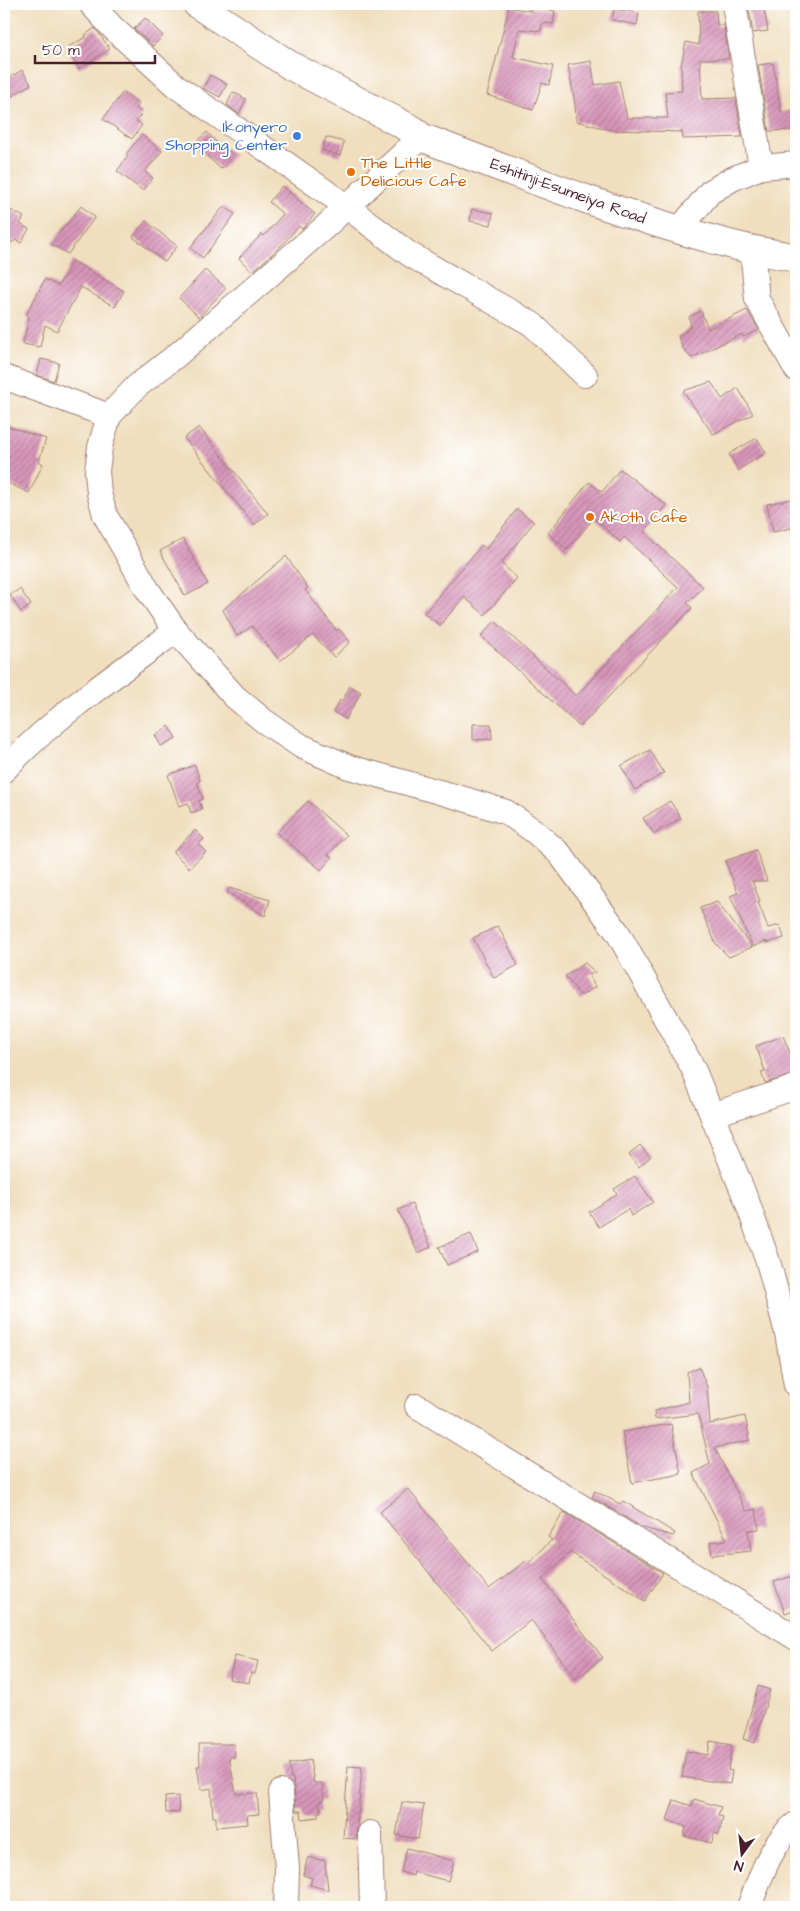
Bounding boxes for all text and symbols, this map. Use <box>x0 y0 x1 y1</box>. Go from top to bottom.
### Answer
scale bar <box>35 32 155 64</box>
text: 50 m <box>42 40 80 61</box>
place label: Ikonyero Shopping Center <box>165 116 287 157</box>
marker: Ikonyero Shopping Center <box>291 130 303 142</box>
place label: The Little Delicious Cafe <box>361 152 467 192</box>
street label: Eshitinji-Esumeiya Road <box>487 153 649 230</box>
marker: The Little Delicious Cafe <box>345 166 357 178</box>
place label: Akoth Cafe <box>600 506 688 528</box>
marker: Akoth Cafe <box>584 511 596 523</box>
north arrow <box>718 1828 768 1878</box>
text: N <box>732 1855 746 1876</box>

